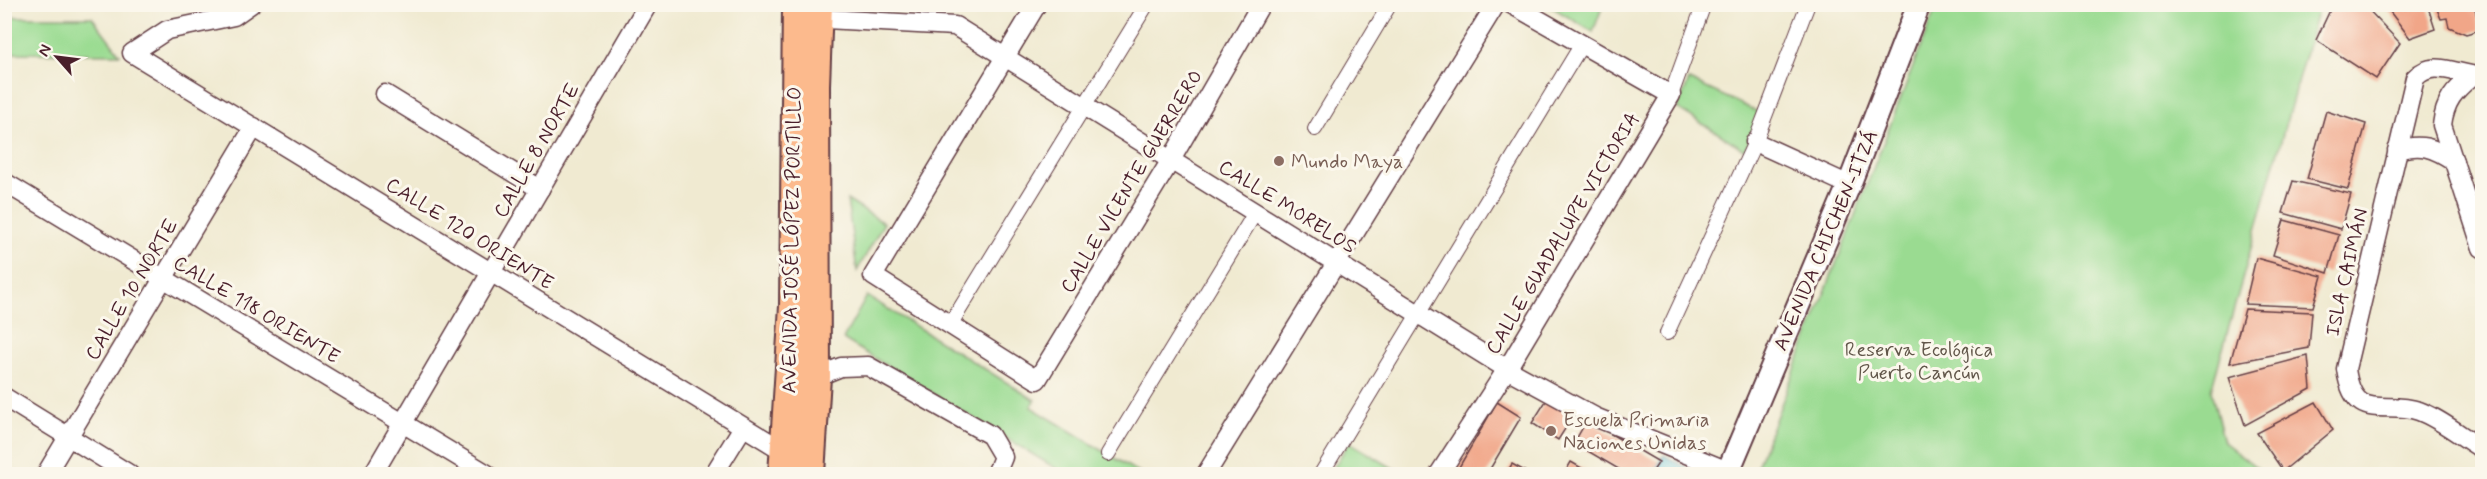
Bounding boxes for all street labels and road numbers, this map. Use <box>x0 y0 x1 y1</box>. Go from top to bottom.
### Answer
street label: CALLE VICENTE GUERRERO <box>1055 65 1210 298</box>
street label: CALLE 8 NORTE <box>488 78 587 223</box>
street label: AVENIDA JOSÉ LÓPEZ PORTILLO <box>776 87 809 394</box>
street label: CALLE GUADALUPE VICTORIA <box>1480 108 1647 360</box>
street label: AVENIDA CHICHEN-ITZÁ <box>1768 126 1885 355</box>
street label: CALLE MORELOS <box>1213 154 1361 261</box>
street label: CALLE 120 ORIENTE <box>380 172 558 297</box>
street label: ISLA CAIMÁN <box>2320 206 2375 339</box>
street label: CALLE 10 NORTE <box>79 214 185 366</box>
street label: CALLE 118 ORIENTE <box>168 250 345 371</box>

